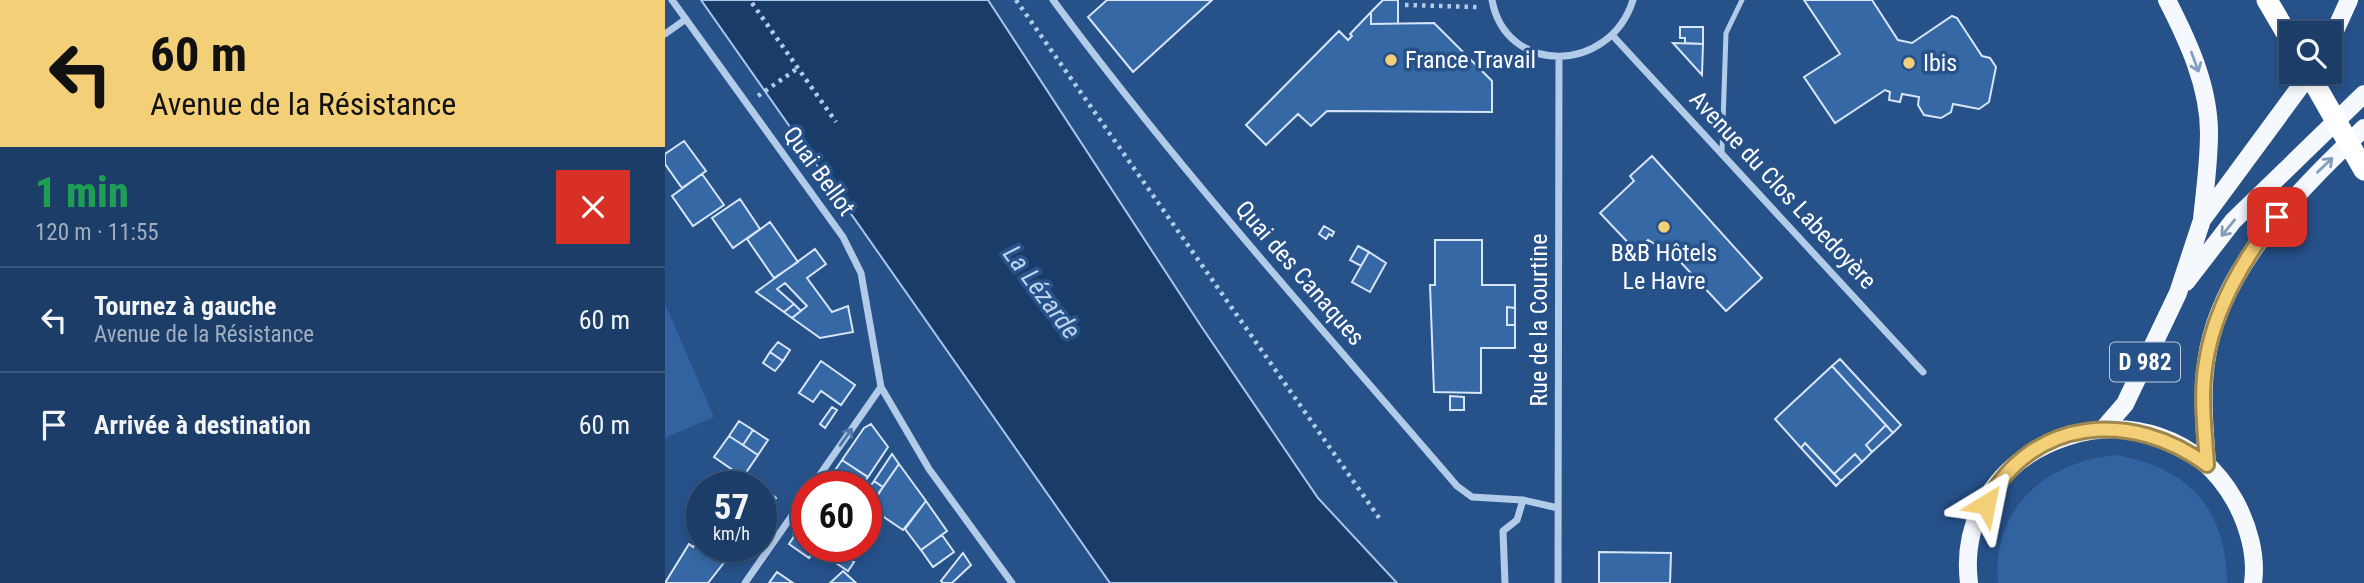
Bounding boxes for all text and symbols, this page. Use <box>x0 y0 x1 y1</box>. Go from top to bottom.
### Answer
map controls <box>2279 21 2342 84</box>
button: search <box>2279 21 2342 84</box>
text: 60 m <box>150 26 247 83</box>
icon: left <box>35 28 126 119</box>
place label: France Travail <box>1405 46 1536 74</box>
place label: Ibis <box>1923 49 1957 77</box>
one-way arrow <box>2190 51 2202 73</box>
marker: France Travail <box>1383 52 1399 68</box>
marker: Ibis <box>1901 55 1917 71</box>
text: Avenue de la Résistance <box>150 85 456 123</box>
street label: Avenue du Clos Labedoyère <box>1684 85 1882 295</box>
street label: Quai Bellot <box>777 121 861 221</box>
one-way arrow <box>2316 156 2333 173</box>
text: 1 min <box>35 168 129 217</box>
button: close <box>556 170 630 244</box>
pin <box>2247 187 2307 247</box>
street label: Quai des Canaques <box>1230 195 1370 351</box>
icon: arrive <box>2258 198 2296 236</box>
one-way arrow <box>2220 218 2236 236</box>
text: 120 m · 11:55 <box>35 219 159 246</box>
marker: B&B Hôtels Le Havre <box>1656 219 1672 235</box>
street label: Rue de la Courtine <box>1525 234 1553 406</box>
place label: B&B Hôtels Le Havre <box>1611 239 1717 295</box>
water label: La Lézarde <box>997 240 1087 344</box>
text: Tournez à gauche <box>94 291 276 321</box>
icon: left <box>35 301 73 339</box>
text: 60 m <box>579 305 630 335</box>
text: Avenue de la Résistance <box>94 321 314 348</box>
road number: D 982 <box>2110 342 2180 382</box>
icon: arrive <box>35 406 73 444</box>
text: Arrivée à destination <box>94 410 311 440</box>
text: 60 m <box>579 410 630 440</box>
one-way arrow <box>839 428 853 447</box>
position arrow <box>1949 467 2023 541</box>
speed limit sign: 60 <box>791 471 882 562</box>
text: 57 <box>714 487 749 528</box>
text: km/h <box>713 523 750 544</box>

